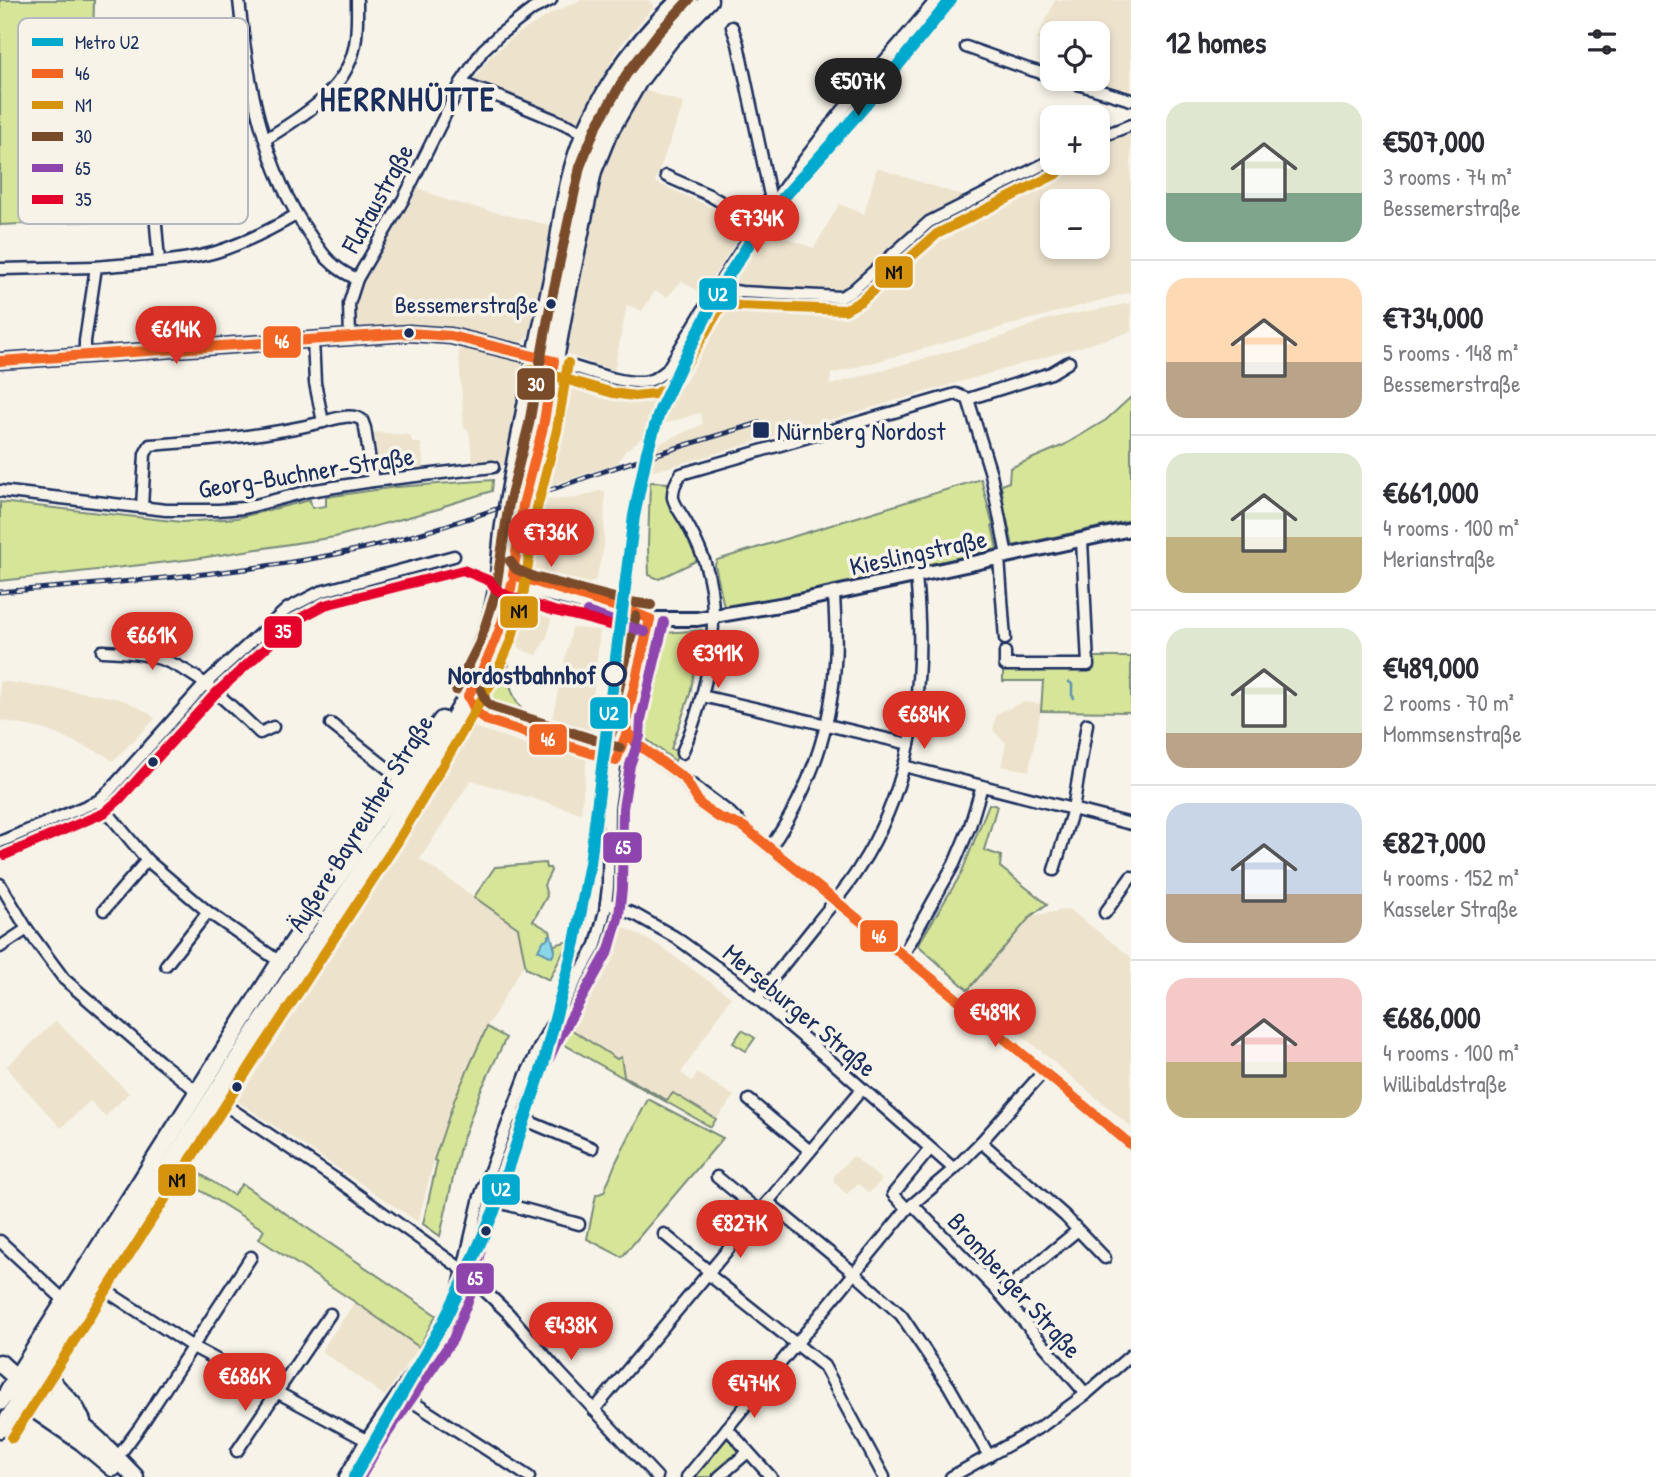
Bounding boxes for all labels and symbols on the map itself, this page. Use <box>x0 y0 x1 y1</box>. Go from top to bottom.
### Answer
legend <box>18 18 248 224</box>
text: Metro U2 <box>75 29 139 55</box>
pin: €507K <box>809 58 907 118</box>
text: 46 <box>75 60 90 86</box>
district label: HERRNHÜTTE <box>320 77 496 121</box>
text: N1 <box>75 92 92 118</box>
text: 30 <box>75 123 92 149</box>
street label: Flataustraße <box>332 137 421 260</box>
text: 65 <box>75 155 91 181</box>
text: 35 <box>75 186 92 212</box>
pin: €734K <box>708 196 806 255</box>
line badge: N1 <box>874 255 914 289</box>
text: N1 <box>885 259 903 285</box>
line badge: U2 <box>698 277 738 311</box>
text: U2 <box>708 281 728 307</box>
place label: Bessemerstraße <box>395 288 538 320</box>
marker: Bessemerstraße <box>544 297 558 311</box>
pin: €614K <box>127 306 225 366</box>
line badge: 46 <box>262 325 302 359</box>
unlabelled marker <box>402 326 416 340</box>
text: 46 <box>275 328 290 354</box>
line badge: 30 <box>516 367 556 401</box>
text: 30 <box>527 371 545 397</box>
place label: Nürnberg Nordost <box>777 413 947 448</box>
marker: Nürnberg Nordost <box>751 420 771 440</box>
street label: Georg-Buchner-Straße <box>196 438 416 506</box>
pin: €736K <box>502 510 600 569</box>
street label: Kieslingstraße <box>846 520 990 584</box>
line badge: N1 <box>499 595 539 629</box>
text: N1 <box>510 598 528 624</box>
pin: €661K <box>103 612 201 672</box>
line badge: 35 <box>263 615 303 649</box>
text: 35 <box>275 618 292 644</box>
pin: €391K <box>669 630 767 690</box>
place label: Nordostbahnhof <box>448 657 597 692</box>
marker: Nordostbahnhof <box>602 662 626 686</box>
pin: €684K <box>875 692 973 751</box>
line badge: U2 <box>589 696 629 730</box>
text: U2 <box>599 700 619 726</box>
street label: Äußere Bayreuther Straße <box>279 708 441 938</box>
line badge: 46 <box>528 723 568 756</box>
text: 46 <box>541 726 556 752</box>
unlabelled marker <box>146 755 160 769</box>
line badge: 65 <box>602 831 643 864</box>
text: 65 <box>615 834 632 860</box>
line badge: 46 <box>859 919 899 953</box>
text: 46 <box>872 923 887 949</box>
street label: Merseburger Straße <box>716 935 884 1085</box>
pin: €489K <box>946 990 1044 1049</box>
unlabelled marker <box>230 1080 244 1094</box>
line badge: N1 <box>157 1163 197 1197</box>
text: N1 <box>168 1167 186 1193</box>
line badge: U2 <box>481 1173 521 1206</box>
text: U2 <box>491 1176 511 1202</box>
pin: €827K <box>691 1200 789 1260</box>
street label: Bromberger Straße <box>940 1204 1090 1366</box>
unlabelled marker <box>479 1224 493 1238</box>
line badge: 65 <box>455 1262 495 1295</box>
text: 65 <box>467 1265 484 1291</box>
pin: €438K <box>522 1302 620 1362</box>
pin: €686K <box>196 1354 294 1413</box>
pin: €474K <box>705 1360 803 1420</box>

